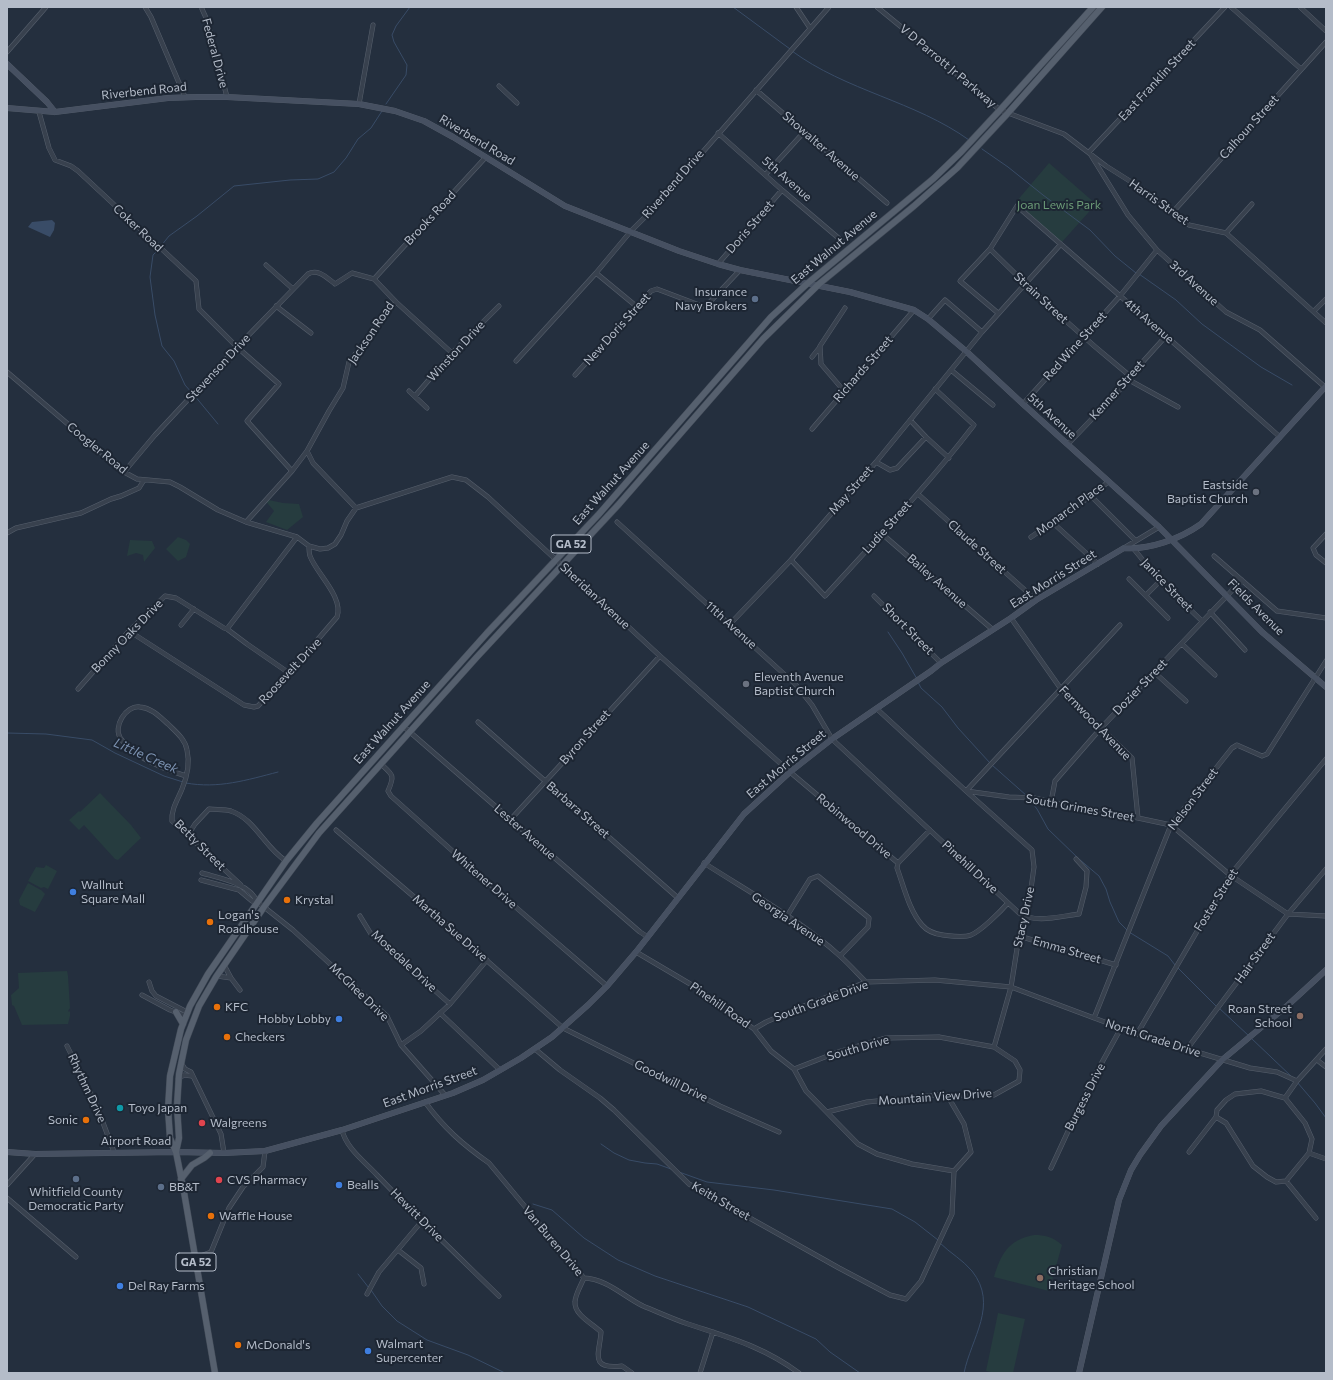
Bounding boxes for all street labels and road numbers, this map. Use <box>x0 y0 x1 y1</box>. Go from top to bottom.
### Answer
street label: Federal Drive <box>199 17 231 89</box>
street label: V D Parrott Jr Parkway <box>897 21 999 111</box>
street label: East Franklin Street <box>1115 36 1199 124</box>
street label: Riverbend Road <box>101 79 187 103</box>
street label: Calhoun Street <box>1216 92 1282 162</box>
street label: Showalter Avenue <box>779 108 863 184</box>
street label: Riverbend Road <box>437 112 517 168</box>
street label: Riverbend Drive <box>639 147 707 221</box>
street label: 5th Avenue <box>759 154 815 204</box>
street label: Harris Street <box>1126 176 1192 228</box>
street label: Brooks Road <box>401 188 459 248</box>
street label: Doris Street <box>723 198 777 256</box>
street label: Coker Road <box>110 201 166 255</box>
street label: East Walnut Avenue <box>788 207 880 287</box>
street label: 3rd Avenue <box>1167 257 1221 309</box>
street label: Strain Street <box>1011 269 1071 327</box>
street label: New Doris Street <box>581 290 653 368</box>
street label: 4th Avenue <box>1121 295 1177 347</box>
street label: Jackson Road <box>345 299 397 367</box>
street label: Red Wine Street <box>1040 309 1110 383</box>
street label: Winston Drive <box>424 318 488 384</box>
street label: Stevenson Drive <box>183 331 253 405</box>
street label: Richards Street <box>830 333 896 405</box>
street label: Kenner Street <box>1087 357 1147 423</box>
street label: 5th Avenue <box>1025 390 1079 442</box>
street label: Coogler Road <box>64 419 130 477</box>
street label: East Walnut Avenue <box>570 438 652 528</box>
street label: May Street <box>826 463 876 517</box>
street label: Monarch Place <box>1033 479 1107 539</box>
street label: Ludie Street <box>860 498 914 556</box>
street label: Claude Street <box>945 517 1009 577</box>
road number: GA 52 <box>551 535 591 553</box>
street label: East Morris Street <box>1007 547 1099 611</box>
street label: Bailey Avenue <box>904 551 970 611</box>
street label: Janice Street <box>1138 555 1196 615</box>
street label: Sheridan Avenue <box>557 560 633 632</box>
street label: Fields Avenue <box>1225 576 1287 638</box>
street label: Bonny Oaks Drive <box>88 596 166 676</box>
street label: 11th Avenue <box>702 598 760 652</box>
street label: Short Street <box>879 600 937 658</box>
street label: Roosevelt Drive <box>256 635 324 707</box>
street label: Dozier Street <box>1110 656 1170 718</box>
street label: East Walnut Avenue <box>351 677 433 767</box>
street label: Fernwood Avenue <box>1056 683 1134 763</box>
street label: Byron Street <box>557 707 613 767</box>
street label: East Morris Street <box>743 727 829 801</box>
street label: Nelson Street <box>1165 765 1221 833</box>
street label: Barbara Street <box>543 779 613 841</box>
street label: Robinwood Drive <box>813 790 895 862</box>
street label: South Grimes Street <box>1025 791 1135 825</box>
street label: Lester Avenue <box>491 801 559 863</box>
street label: Betty Street <box>171 816 229 874</box>
street label: Pinehill Drive <box>939 837 1001 897</box>
street label: Whitener Drive <box>448 846 520 912</box>
street label: Foster Street <box>1191 866 1241 934</box>
street label: Stacy Drive <box>1011 885 1037 949</box>
street label: Georgia Avenue <box>749 889 827 949</box>
street label: Martha Sue Drive <box>410 892 490 964</box>
street label: Mosedale Drive <box>368 927 440 995</box>
street label: Hair Street <box>1232 930 1278 986</box>
street label: Emma Street <box>1031 933 1103 967</box>
street label: McGhee Drive <box>326 960 392 1024</box>
street label: South Grade Drive <box>772 977 870 1025</box>
street label: Pinehill Road <box>687 979 753 1031</box>
street label: North Grade Drive <box>1104 1016 1202 1060</box>
street label: South Drive <box>825 1032 891 1064</box>
street label: Rhythm Drive <box>65 1051 109 1125</box>
street label: Goodwill Drive <box>632 1057 710 1105</box>
street label: Burgess Drive <box>1062 1061 1108 1133</box>
street label: East Morris Street <box>381 1063 479 1111</box>
street label: Mountain View Drive <box>878 1086 992 1108</box>
street label: Airport Road <box>101 1134 171 1148</box>
street label: Keith Street <box>689 1179 753 1223</box>
street label: Hewitt Drive <box>388 1186 446 1244</box>
street label: Van Buren Drive <box>520 1203 586 1279</box>
road number: GA 52 <box>176 1253 216 1271</box>

